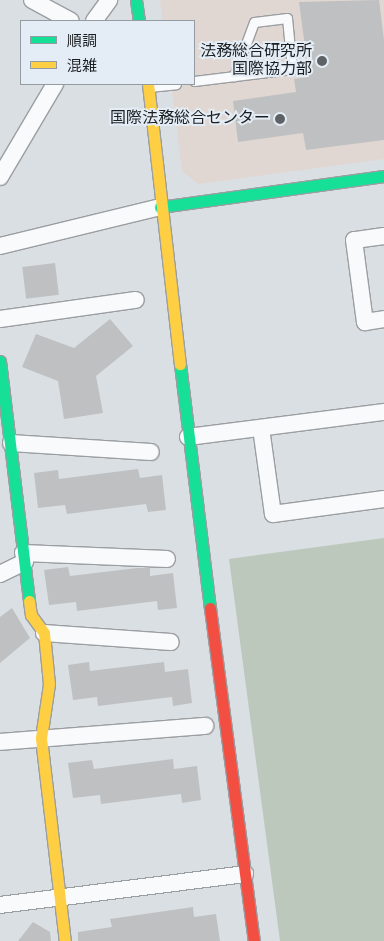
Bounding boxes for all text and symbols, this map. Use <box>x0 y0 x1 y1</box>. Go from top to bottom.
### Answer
legend <box>20 20 195 85</box>
text: 順調 <box>67 32 97 51</box>
place label: 法務総合研究所 国際協力部 <box>200 42 312 80</box>
marker: 法務総合研究所 国際協力部 <box>316 55 328 67</box>
text: 混雑 <box>67 57 97 76</box>
place label: 国際法務総合センター <box>110 109 270 129</box>
marker: 国際法務総合センター <box>274 113 286 125</box>

